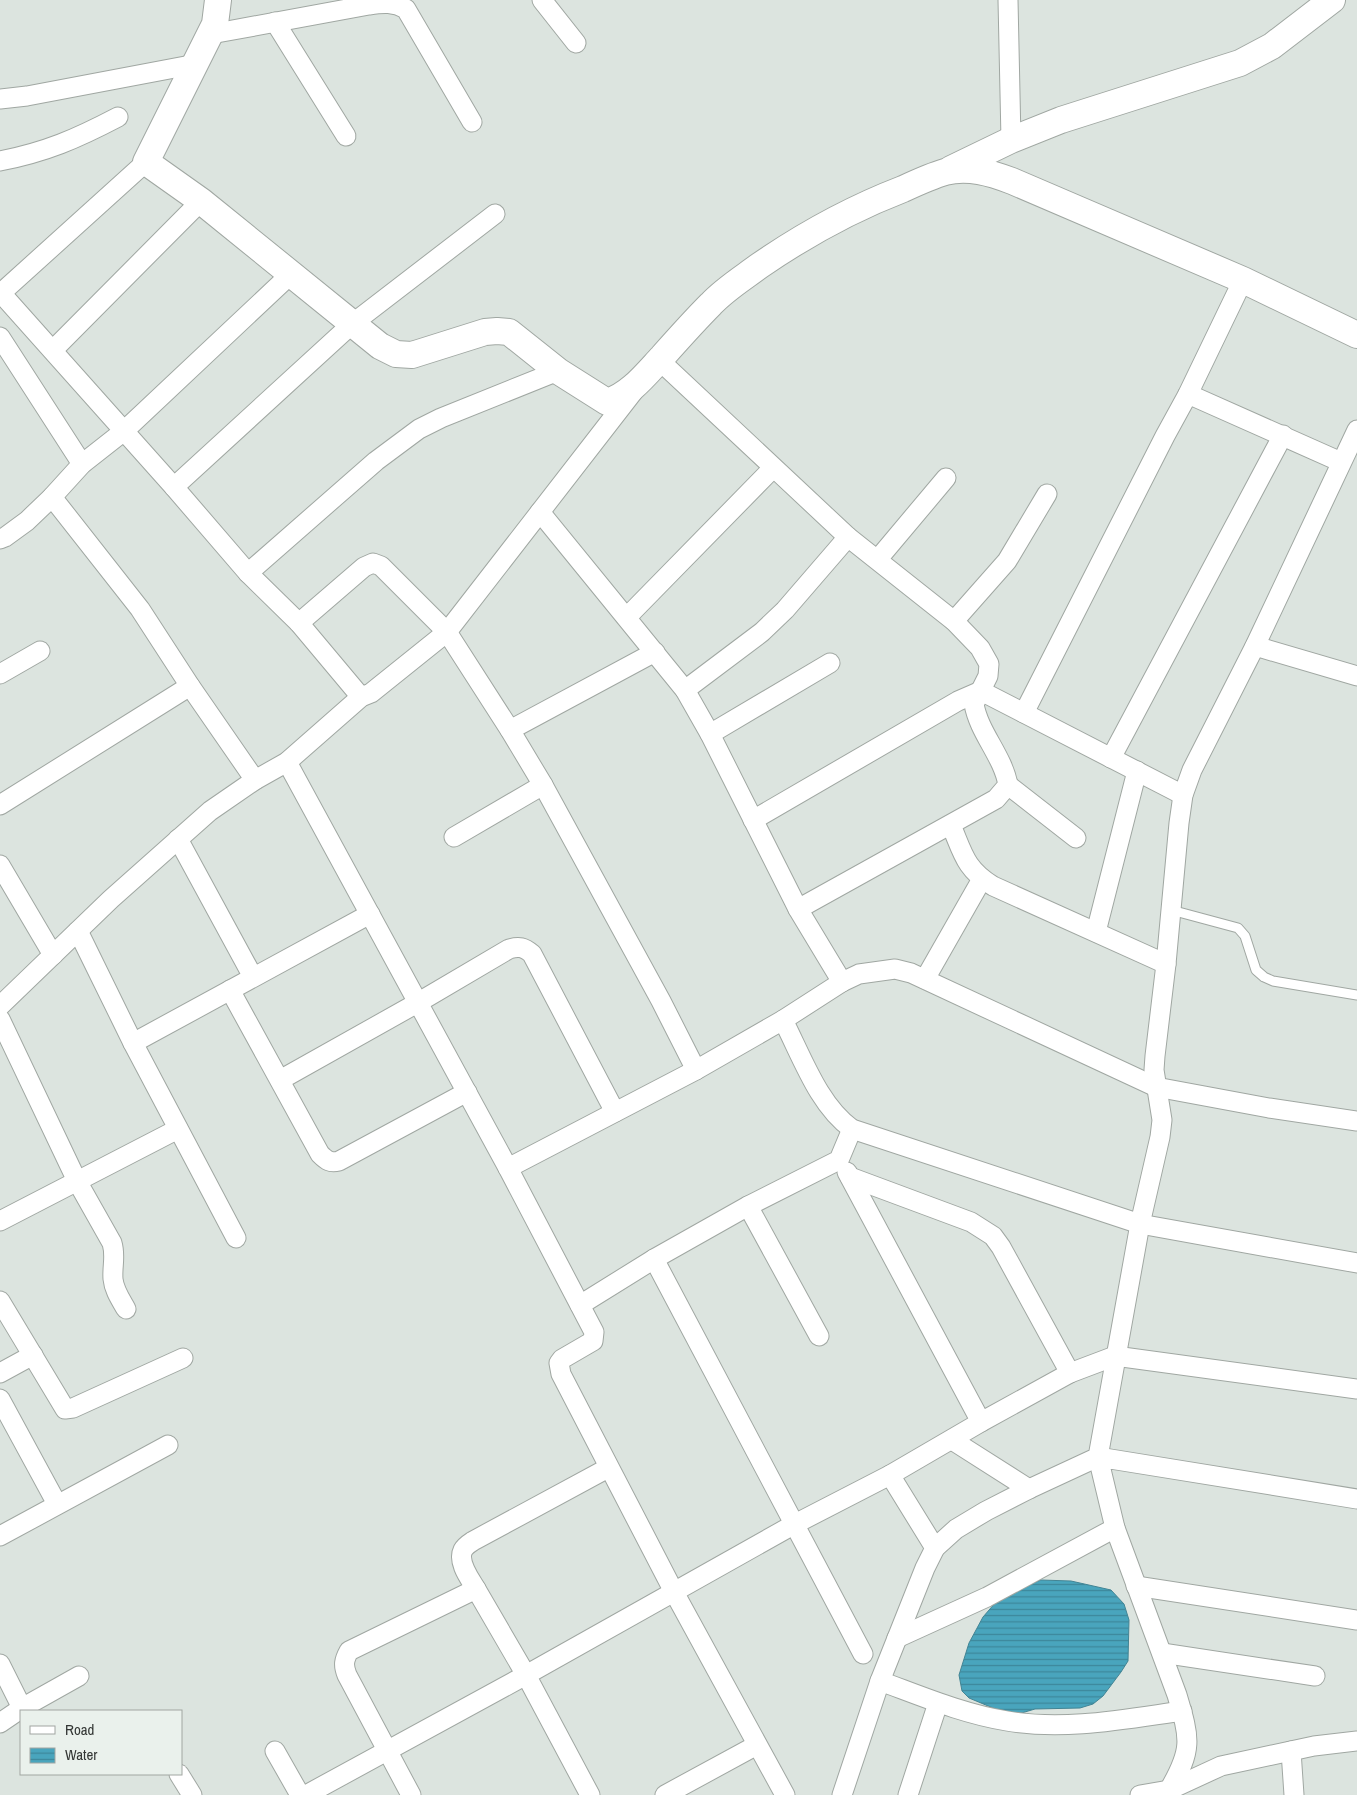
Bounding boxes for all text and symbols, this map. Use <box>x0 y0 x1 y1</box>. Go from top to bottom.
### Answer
legend <box>20 1710 182 1775</box>
text: Road <box>65 1719 94 1740</box>
text: Water <box>65 1744 97 1765</box>

